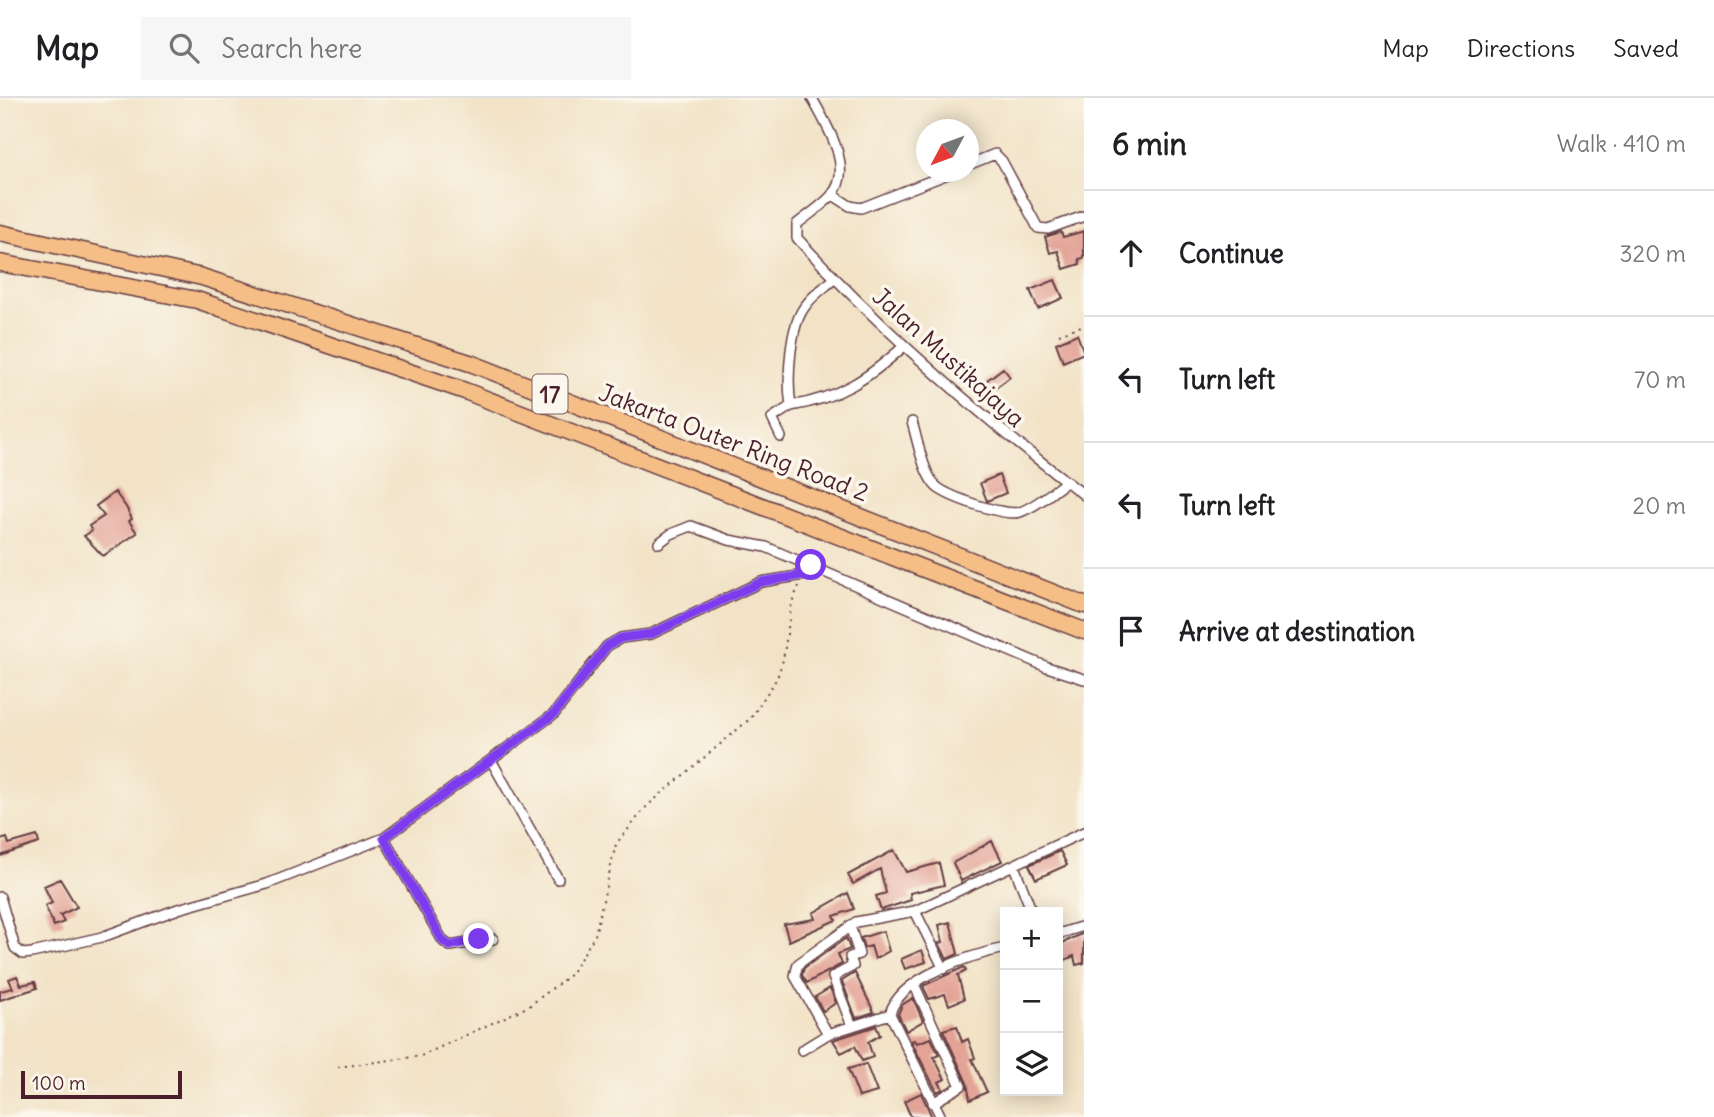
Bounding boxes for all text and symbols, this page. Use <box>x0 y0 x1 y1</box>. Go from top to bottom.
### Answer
search box <box>141 17 631 80</box>
text: Map <box>35 27 99 69</box>
icon: search <box>165 29 203 67</box>
text: Search here <box>221 32 362 65</box>
text: Map <box>1382 33 1429 63</box>
text: Directions <box>1467 33 1575 63</box>
text: Saved <box>1613 33 1679 63</box>
north arrow <box>916 119 979 182</box>
text: 6 min <box>1112 125 1187 163</box>
text: Walk · 410 m <box>1557 129 1686 158</box>
icon: ahead <box>1112 234 1150 272</box>
text: Continue <box>1179 237 1284 270</box>
text: 320 m <box>1620 239 1686 268</box>
street label: Jalan Mustikajaya <box>867 281 1031 433</box>
icon: left <box>1112 360 1150 398</box>
text: Turn left <box>1179 363 1275 396</box>
text: 70 m <box>1634 365 1686 394</box>
road number: 17 <box>532 374 568 414</box>
street label: Jakarta Outer Ring Road 2 <box>595 377 873 507</box>
icon: left <box>1112 486 1150 524</box>
text: Turn left <box>1179 489 1275 522</box>
text: 20 m <box>1633 491 1686 520</box>
route start <box>795 549 826 580</box>
icon: arrive <box>1112 612 1150 650</box>
text: Arrive at destination <box>1179 615 1415 648</box>
map controls <box>1000 907 1063 1096</box>
button: + <box>1000 907 1063 970</box>
route end <box>463 923 494 954</box>
button: − <box>1000 970 1063 1033</box>
button: layers <box>1000 1033 1063 1096</box>
scale bar <box>21 1068 182 1100</box>
text: 100 m <box>32 1071 86 1095</box>

